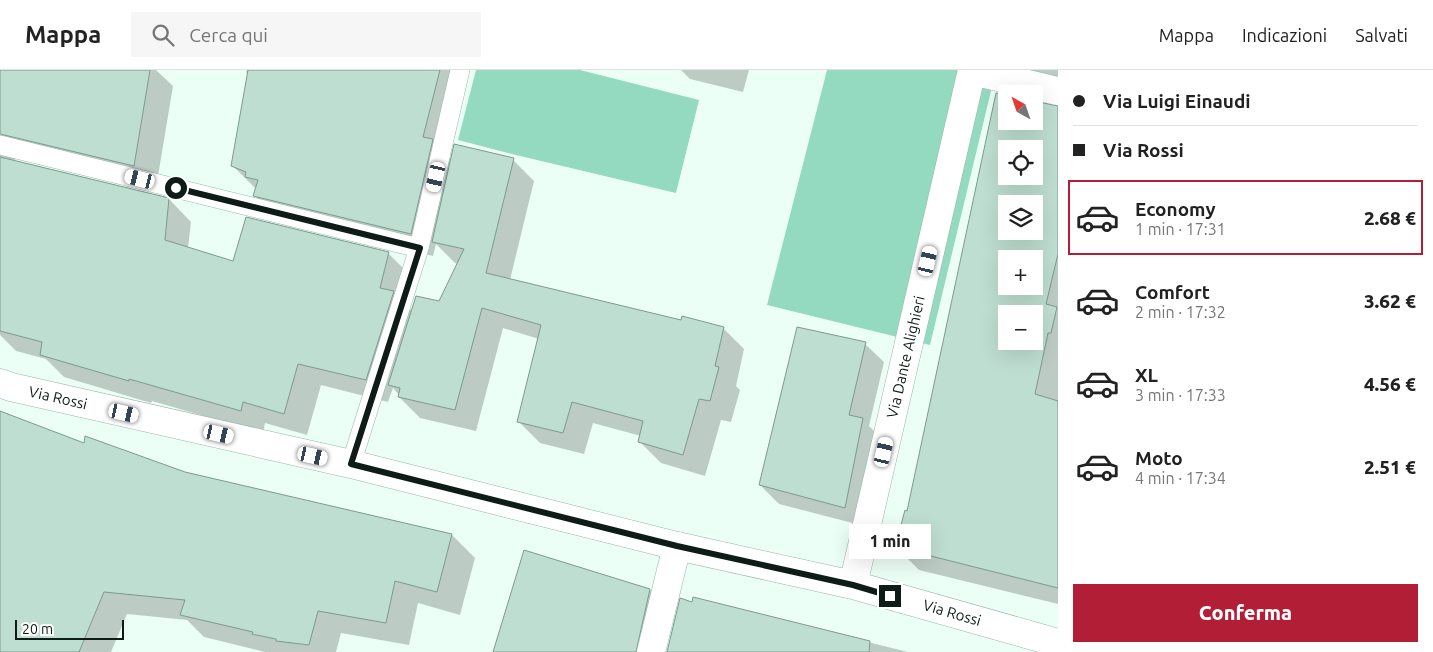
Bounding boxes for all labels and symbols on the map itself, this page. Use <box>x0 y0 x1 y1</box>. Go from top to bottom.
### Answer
north arrow <box>998 85 1042 130</box>
car <box>425 161 446 193</box>
car <box>123 168 156 190</box>
route start <box>165 177 187 199</box>
car <box>917 245 938 277</box>
street label: Via Dante Alighieri <box>883 294 928 420</box>
street label: Via Rossi <box>27 383 89 412</box>
car <box>107 402 140 424</box>
car <box>202 423 235 445</box>
car <box>873 436 894 468</box>
car <box>296 445 329 467</box>
callout: 1 min <box>849 524 931 558</box>
route end <box>879 585 901 607</box>
street label: Via Rossi <box>921 596 983 629</box>
scale bar <box>15 617 124 640</box>

